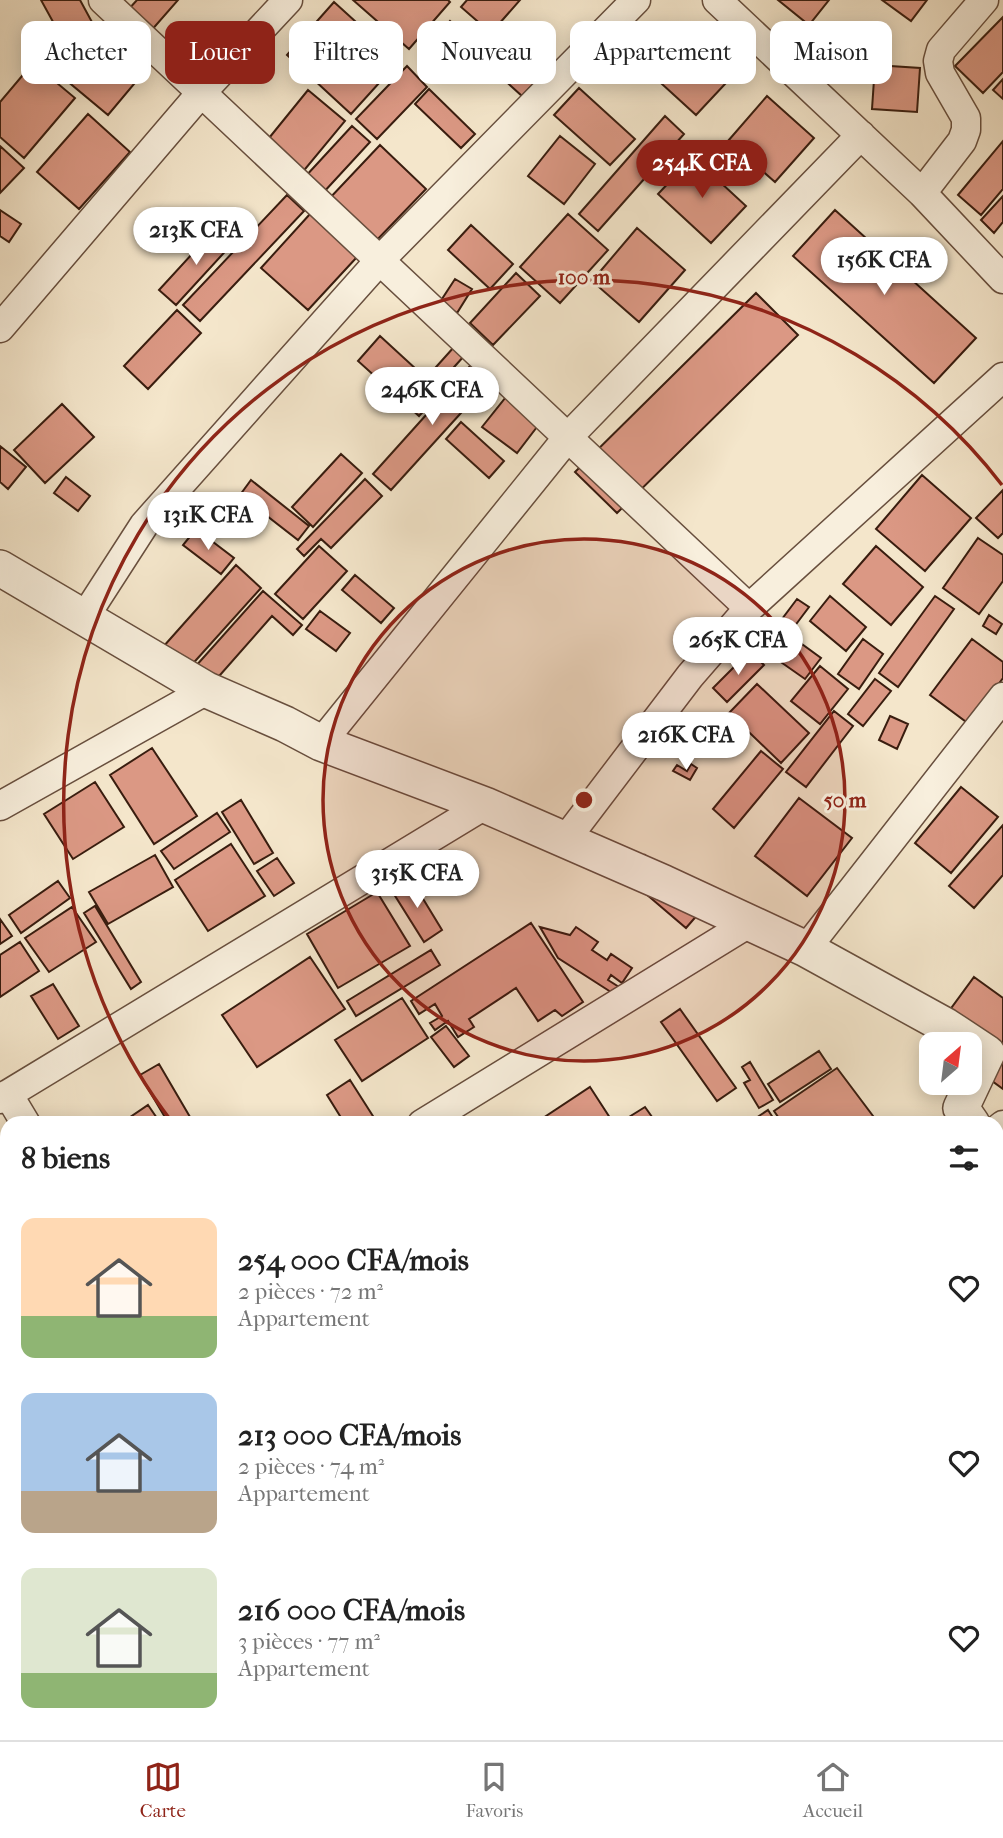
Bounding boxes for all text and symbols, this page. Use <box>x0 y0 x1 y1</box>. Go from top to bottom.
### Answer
chip: Acheter <box>21 21 151 84</box>
chip: Louer <box>165 21 275 84</box>
chip: Filtres <box>289 21 403 84</box>
chip: Nouveau <box>417 21 556 84</box>
chip: Appartement <box>570 21 756 84</box>
chip: Maison <box>770 21 892 84</box>
pin: 254K CFA <box>630 140 774 200</box>
text: 254K CFA <box>652 149 752 176</box>
pin: 213K CFA <box>124 208 268 267</box>
text: 213K CFA <box>149 216 243 243</box>
pin: 156K CFA <box>812 238 956 297</box>
text: 156K CFA <box>837 246 931 273</box>
text: 100 m <box>558 265 611 289</box>
pin: 246K CFA <box>360 368 504 427</box>
text: 246K CFA <box>381 376 483 403</box>
pin: 131K CFA <box>136 492 280 552</box>
text: 131K CFA <box>163 501 253 528</box>
pin: 265K CFA <box>666 618 810 677</box>
text: 265K CFA <box>689 626 787 653</box>
pin: 216K CFA <box>614 712 758 772</box>
text: 216K CFA <box>638 721 734 748</box>
centre of rings <box>572 788 596 812</box>
text: 50 m <box>824 788 867 812</box>
pin: 315K CFA <box>345 850 489 910</box>
text: 315K CFA <box>371 859 463 886</box>
north arrow <box>919 1032 982 1096</box>
map controls <box>919 1032 982 1095</box>
icon: filters <box>945 1139 983 1177</box>
text: 8 biens <box>21 1141 110 1176</box>
text: 254 000 CFA/mois <box>238 1243 469 1278</box>
icon: home <box>77 1246 161 1330</box>
icon: heart <box>945 1269 983 1307</box>
text: 2 pièces · 72 m² <box>238 1278 383 1305</box>
text: Appartement <box>238 1305 370 1332</box>
text: 213 000 CFA/mois <box>238 1418 461 1453</box>
icon: home <box>77 1421 161 1505</box>
icon: heart <box>945 1444 983 1482</box>
text: 2 pièces · 74 m² <box>238 1453 384 1480</box>
text: Appartement <box>238 1480 370 1507</box>
text: 216 000 CFA/mois <box>238 1593 465 1628</box>
icon: home <box>77 1596 161 1680</box>
icon: heart <box>945 1619 983 1657</box>
text: 3 pièces · 77 m² <box>238 1628 380 1655</box>
text: Appartement <box>238 1655 370 1682</box>
tab: Carte <box>140 1758 186 1822</box>
tab: Favoris <box>466 1758 523 1822</box>
tab: Accueil <box>803 1758 863 1822</box>

